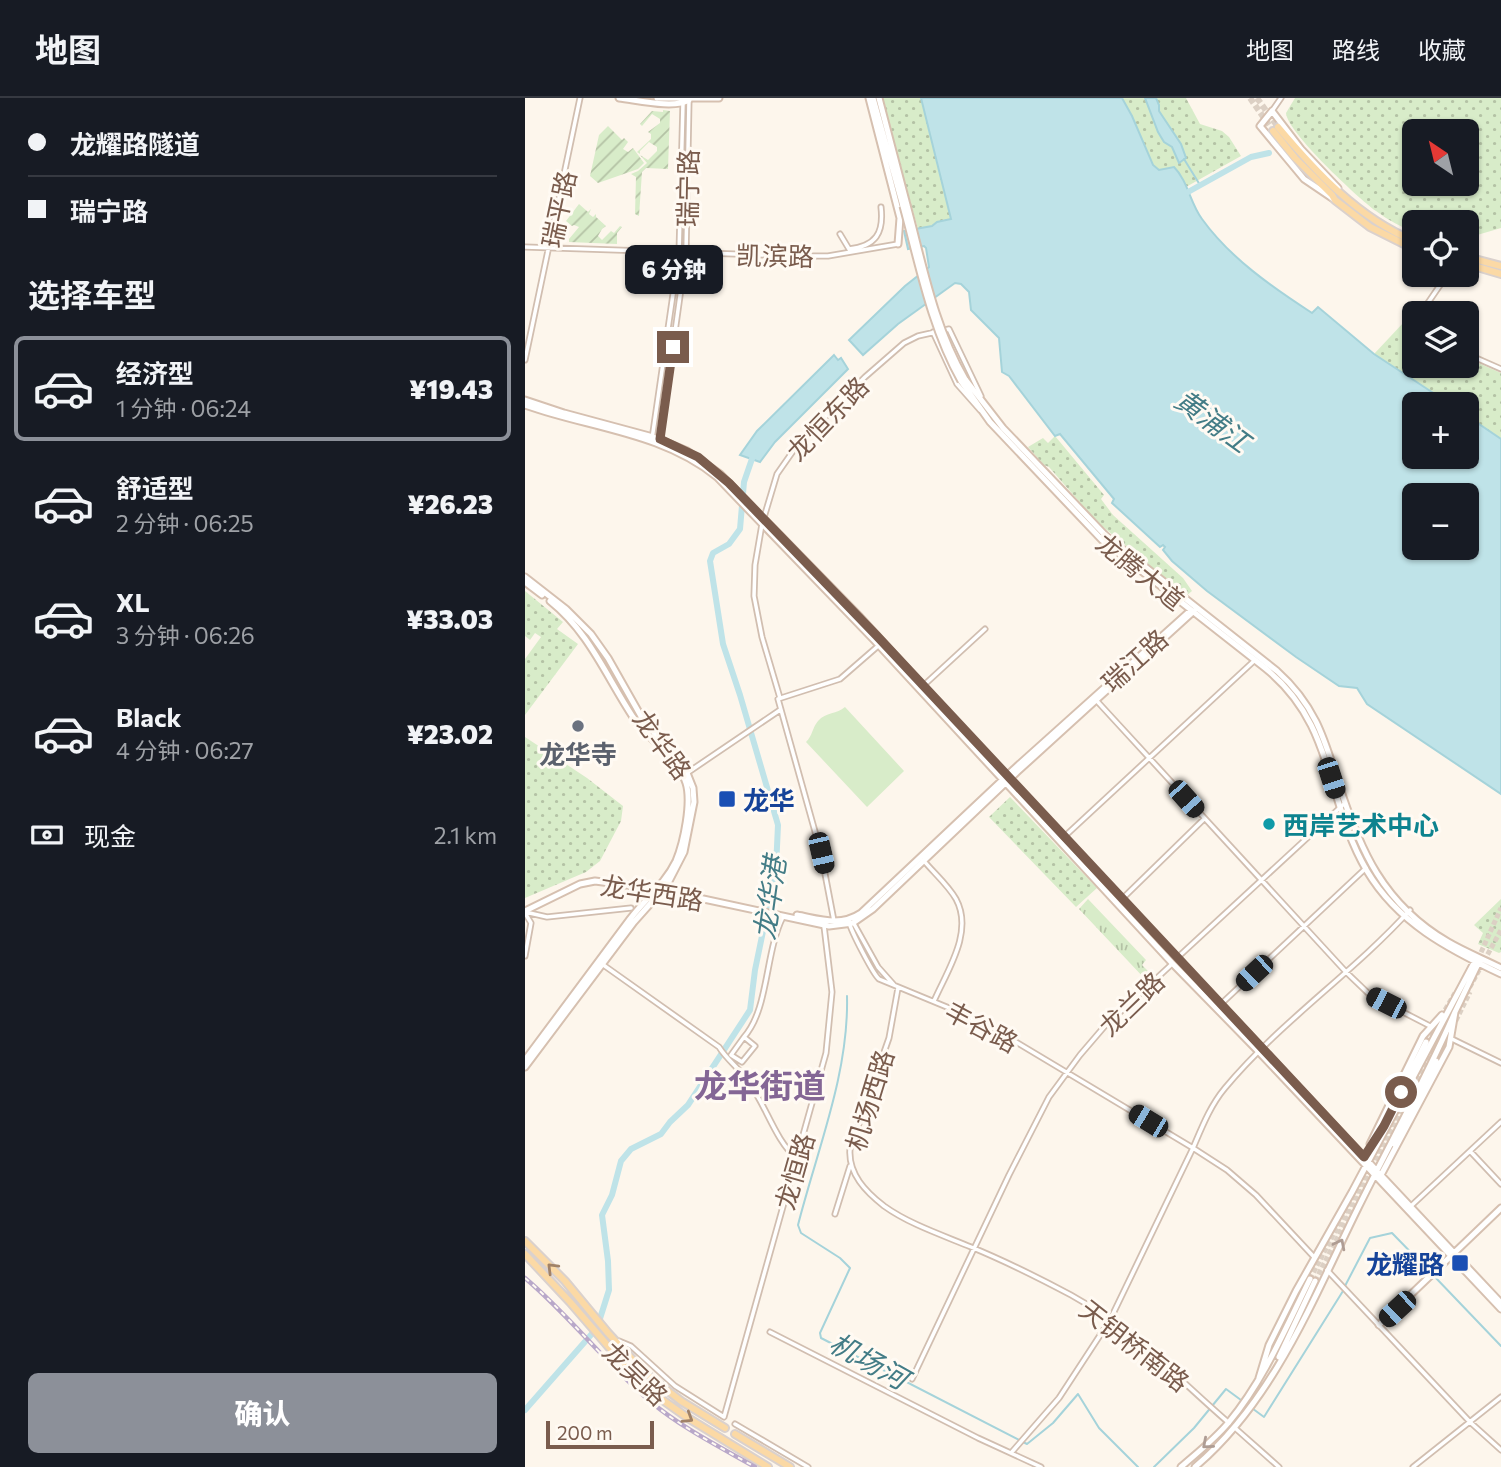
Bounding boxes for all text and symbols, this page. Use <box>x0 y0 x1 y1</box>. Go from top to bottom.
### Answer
text: 地图 <box>35 28 101 69</box>
text: 地图 <box>1246 35 1294 64</box>
text: 路线 <box>1332 35 1380 64</box>
text: 收藏 <box>1418 35 1466 64</box>
north arrow <box>1402 119 1479 196</box>
map controls <box>1402 119 1479 560</box>
text: 龙耀路隧道 <box>70 128 200 159</box>
street label: 瑞宁路 <box>671 149 703 227</box>
street label: 瑞平路 <box>535 168 581 250</box>
text: 瑞宁路 <box>70 195 148 226</box>
button: locate <box>1402 210 1479 287</box>
street label: 凯滨路 <box>736 239 814 271</box>
callout: 6 分钟 <box>624 246 722 294</box>
text: 6 分钟 <box>642 255 706 283</box>
text: 选择车型 <box>28 274 156 314</box>
button: layers <box>1402 301 1479 378</box>
route end <box>657 331 689 363</box>
icon: car <box>32 357 95 420</box>
text: 经济型 <box>116 357 194 388</box>
street label: 龙恒东路 <box>780 370 874 466</box>
text: ¥19.43 <box>409 373 493 404</box>
water label: 黄浦江 <box>1169 382 1259 460</box>
button: + <box>1402 392 1479 469</box>
text: 1 分钟 · 06:24 <box>116 394 251 422</box>
icon: car <box>32 472 95 535</box>
text: 舒适型 <box>116 472 194 503</box>
button: − <box>1402 483 1479 560</box>
text: ¥26.23 <box>408 488 493 519</box>
text: 2 分钟 · 06:25 <box>116 509 254 537</box>
street label: 龙腾大道 <box>1091 526 1191 616</box>
text: XL <box>116 586 150 617</box>
icon: car <box>32 587 95 650</box>
text: ¥33.03 <box>406 603 493 634</box>
text: 3 分钟 · 06:26 <box>116 621 255 649</box>
street label: 瑞江路 <box>1095 622 1173 698</box>
text: Black <box>116 701 182 732</box>
icon: car <box>32 702 95 765</box>
street label: 龙华路 <box>628 703 698 785</box>
text: ¥23.02 <box>407 718 493 749</box>
marker: 龙华寺 <box>570 718 586 734</box>
text: 4 分钟 · 06:27 <box>116 736 254 764</box>
place label: 龙华寺 <box>539 738 617 769</box>
car <box>1315 755 1348 801</box>
car <box>1165 776 1208 822</box>
place label: 龙华 <box>743 784 795 815</box>
marker: 龙华 <box>717 789 737 809</box>
place label: 西岸艺术中心 <box>1283 809 1439 840</box>
icon: cash <box>28 816 66 854</box>
marker: 西岸艺术中心 <box>1261 816 1277 832</box>
text: 现金 <box>84 820 136 851</box>
text: 2.1 km <box>434 821 497 849</box>
car <box>807 830 836 876</box>
water label: 龙华港 <box>746 850 792 942</box>
street label: 龙华西路 <box>598 869 706 915</box>
car <box>1232 951 1277 995</box>
street label: 龙兰路 <box>1092 965 1170 1041</box>
car <box>1363 984 1410 1022</box>
street label: 丰谷路 <box>940 994 1024 1058</box>
street label: 机场西路 <box>839 1046 899 1154</box>
district label: 龙华街道 <box>694 1064 826 1105</box>
route start <box>1385 1076 1417 1108</box>
car <box>1125 1101 1172 1141</box>
street label: 龙恒路 <box>768 1129 820 1213</box>
one-way arrow <box>1332 1239 1346 1251</box>
place label: 龙耀路 <box>1366 1248 1444 1279</box>
marker: 龙耀路 <box>1450 1253 1470 1273</box>
one-way arrow <box>547 1264 560 1277</box>
car <box>1375 1287 1420 1331</box>
street label: 天钥桥南路 <box>1074 1293 1196 1397</box>
water label: 机场河 <box>824 1325 918 1398</box>
street label: 龙吴路 <box>597 1335 675 1411</box>
button: 确认 <box>28 1373 497 1453</box>
one-way arrow <box>680 1410 693 1423</box>
scale bar <box>546 1418 655 1450</box>
text: 200 m <box>557 1421 613 1444</box>
one-way arrow <box>1202 1436 1215 1448</box>

